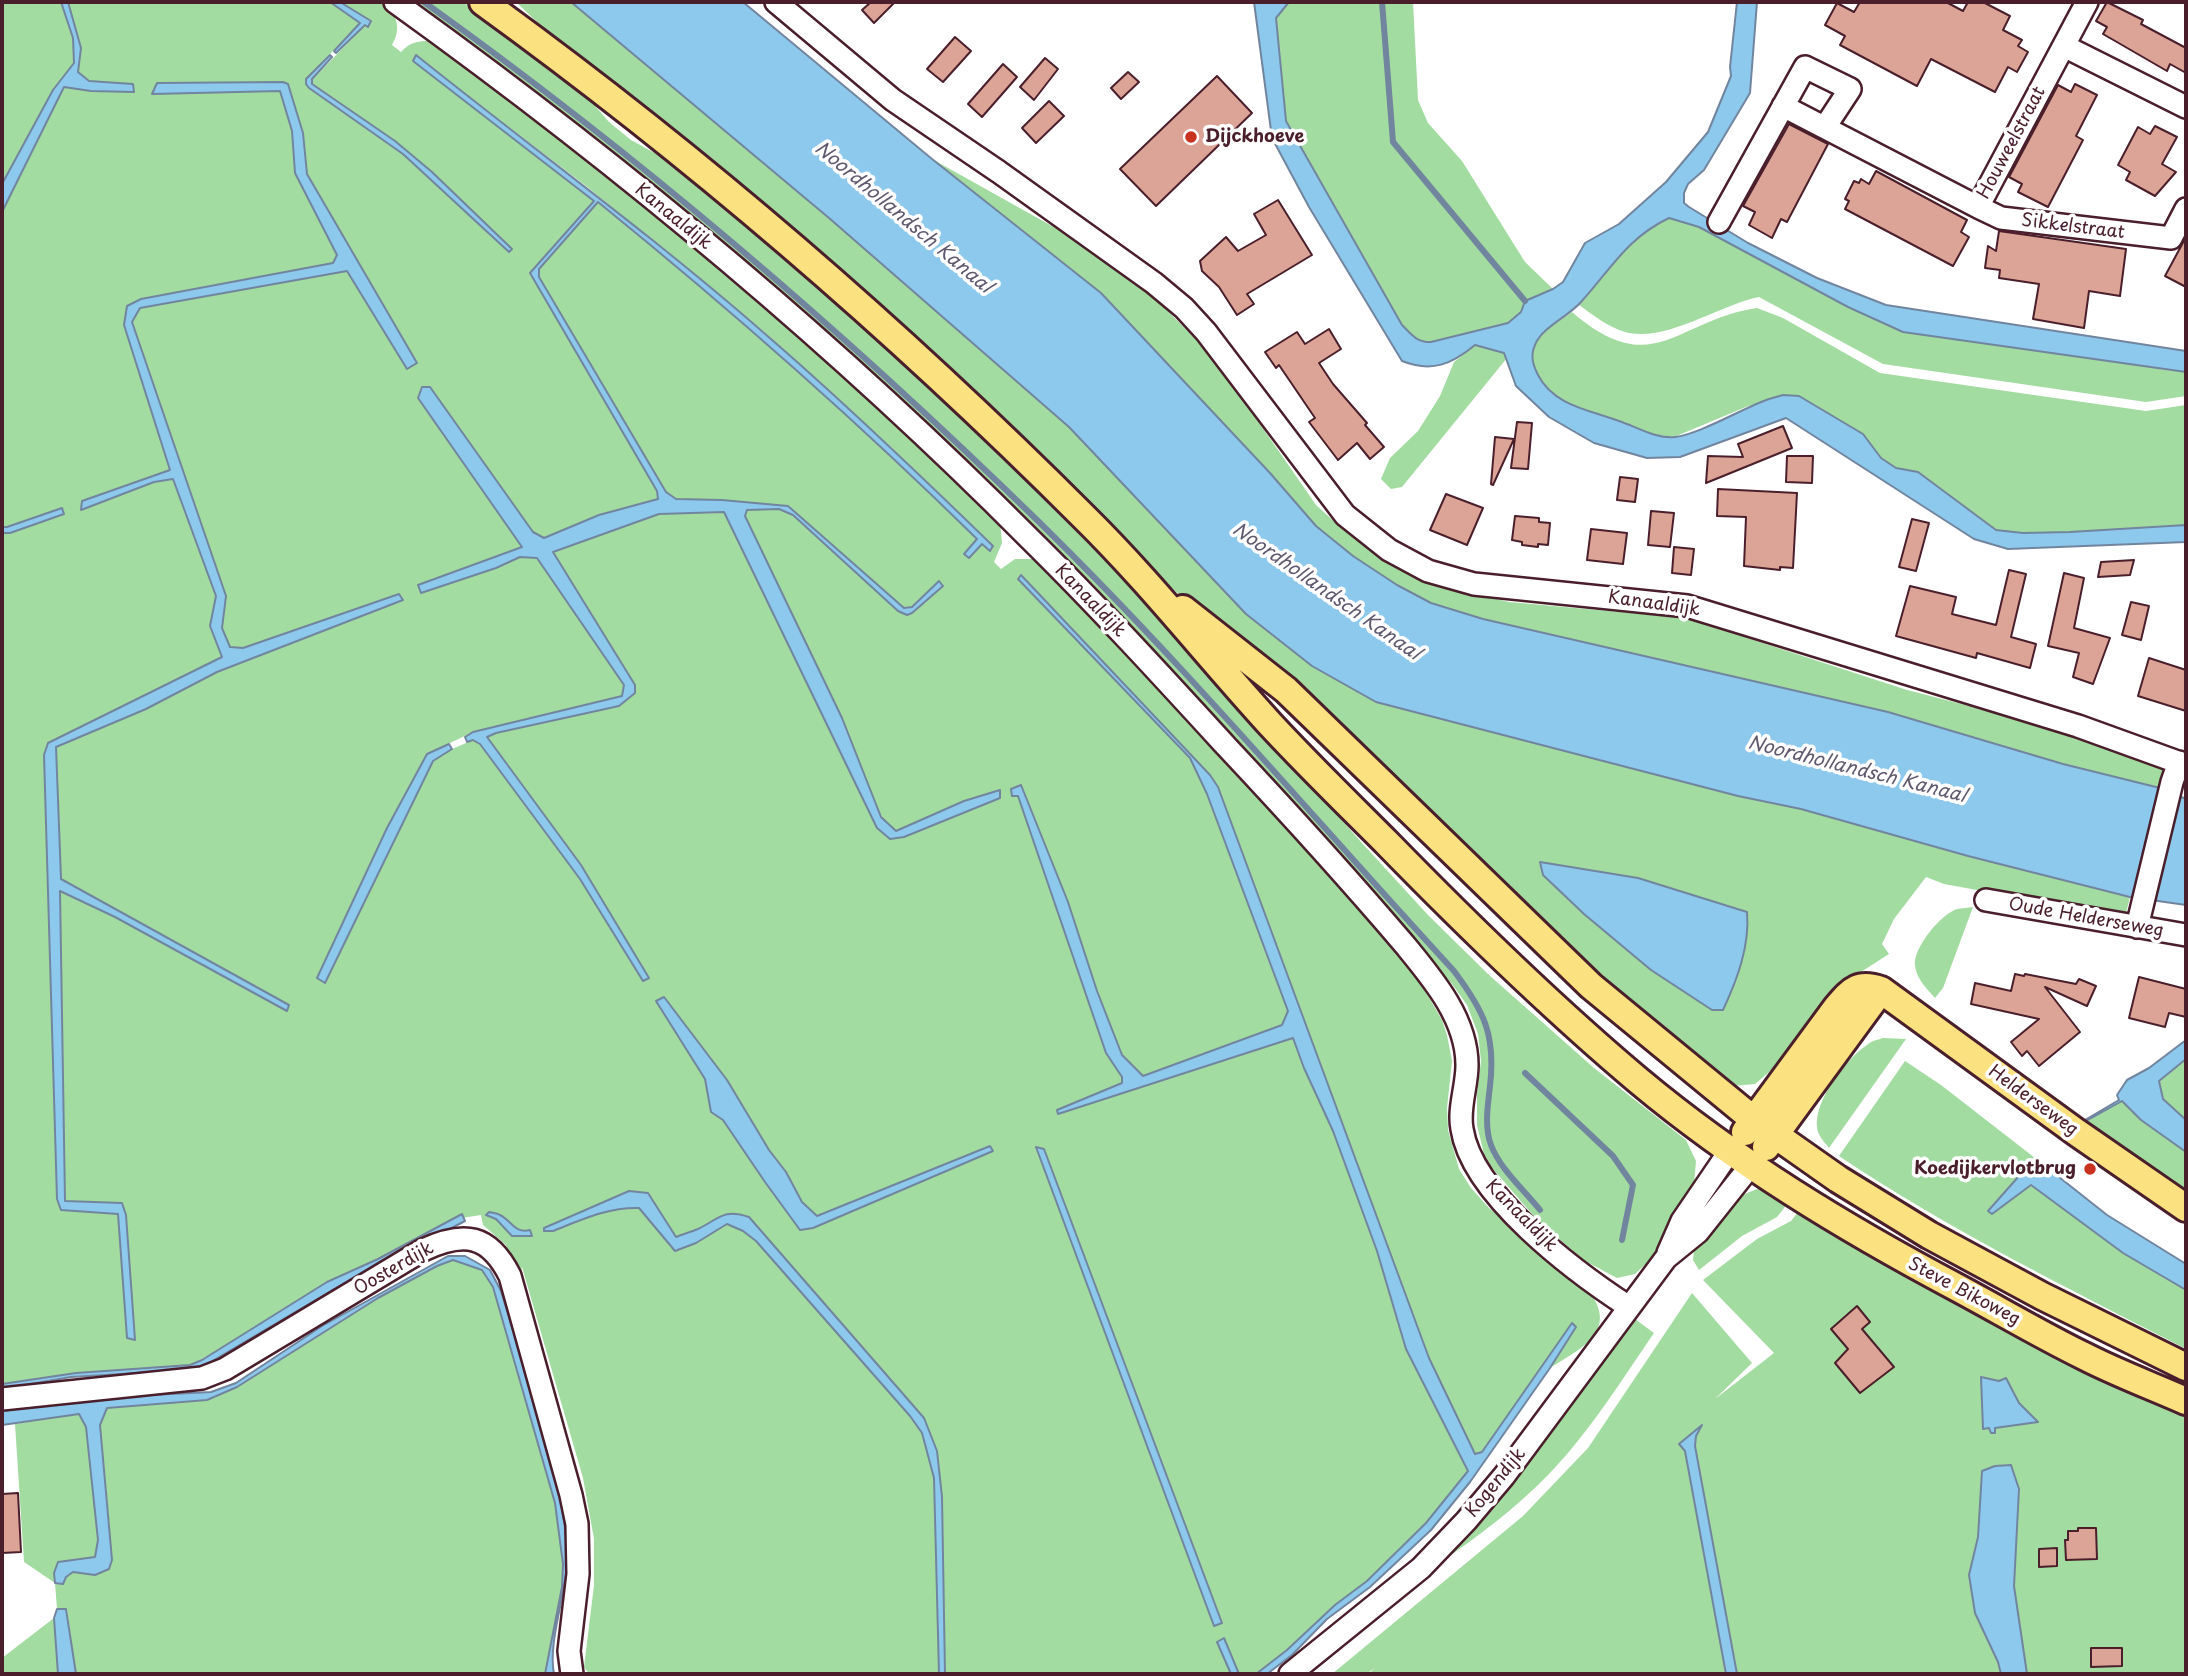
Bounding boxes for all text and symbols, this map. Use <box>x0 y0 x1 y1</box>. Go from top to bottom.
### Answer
street label: Houweelstraat <box>1973 83 2051 203</box>
place label: Dijckhoeve <box>1205 126 1304 148</box>
marker: Dijckhoeve <box>1183 129 1199 145</box>
water label: Noordhollandsch Kanaal <box>810 137 996 299</box>
street label: Kanaaldijk <box>630 179 716 255</box>
street label: Sikkelstraat <box>2020 210 2126 244</box>
water label: Noordhollandsch Kanaal <box>1228 518 1424 666</box>
street label: Kanaaldijk <box>1050 560 1130 642</box>
street label: Kanaaldijk <box>1606 587 1702 621</box>
water label: Noordhollandsch Kanaal <box>1745 732 1969 808</box>
street label: Oude Helderseweg <box>2007 894 2165 942</box>
street label: Helderseweg <box>1984 1061 2082 1141</box>
place label: Koedijkervlotbrug <box>1914 1158 2076 1180</box>
marker: Koedijkervlotbrug <box>2082 1161 2098 1177</box>
street label: Kanaaldijk <box>1480 1175 1562 1257</box>
street label: Oosterdijk <box>350 1238 438 1300</box>
street label: Steve Bikoweg <box>1904 1253 2024 1331</box>
street label: Kogendijk <box>1461 1444 1531 1522</box>

